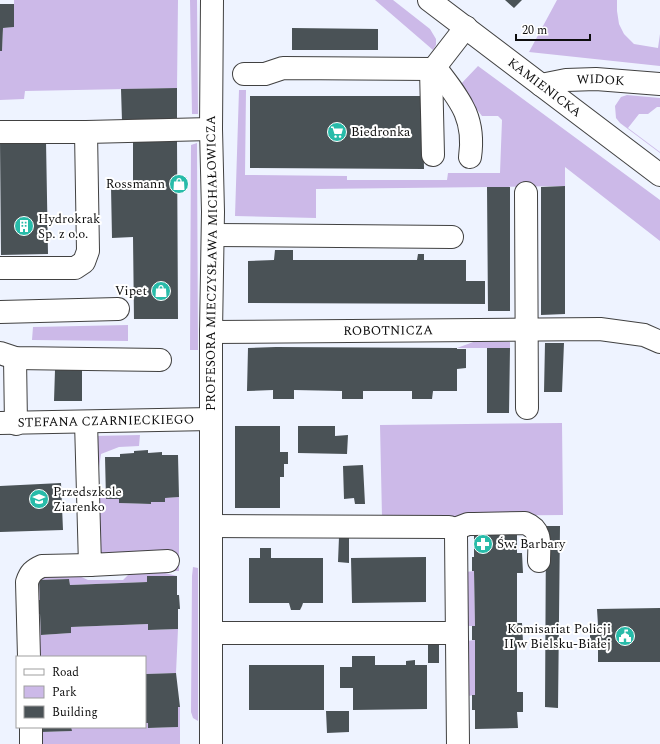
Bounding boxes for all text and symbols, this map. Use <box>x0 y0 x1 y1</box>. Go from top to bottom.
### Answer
scale bar <box>516 16 590 42</box>
text: 20 m <box>522 21 547 40</box>
street label: KAMIENICKA <box>503 53 586 122</box>
street label: WIDOK <box>576 69 626 91</box>
street label: PROFESORA MIECZYSŁAWA MICHAŁOWICZA <box>201 115 223 411</box>
supermarket icon: Biedronka <box>326 121 348 143</box>
place label: Biedronka <box>351 122 411 142</box>
shop icon: Rossmann <box>168 173 190 195</box>
place label: Rossmann <box>106 174 165 194</box>
place label: Hydrokrak Sp. z o.o. <box>38 209 100 244</box>
building icon: Hydrokrak Sp. z o.o. <box>13 215 35 237</box>
shop icon: Vipet <box>150 280 172 302</box>
place label: Vipet <box>115 281 147 301</box>
street label: ROBOTNICZA <box>343 320 433 341</box>
street label: STEFANA CZARNIECKIEGO <box>18 409 194 433</box>
place label: Przedszkole Ziarenko <box>53 482 122 517</box>
school or university icon: Przedszkole Ziarenko <box>28 488 50 510</box>
pharmacy icon: Św. Barbary <box>472 533 494 555</box>
place label: Św. Barbary <box>497 534 566 554</box>
place label: Komisariat Policji II w Bielsku-Białej <box>504 619 611 654</box>
public building icon: Komisariat Policji II w Bielsku-Białej <box>614 625 636 647</box>
legend <box>16 656 146 728</box>
text: Road <box>52 663 79 682</box>
text: Park <box>52 683 77 702</box>
text: Building <box>52 703 98 722</box>

